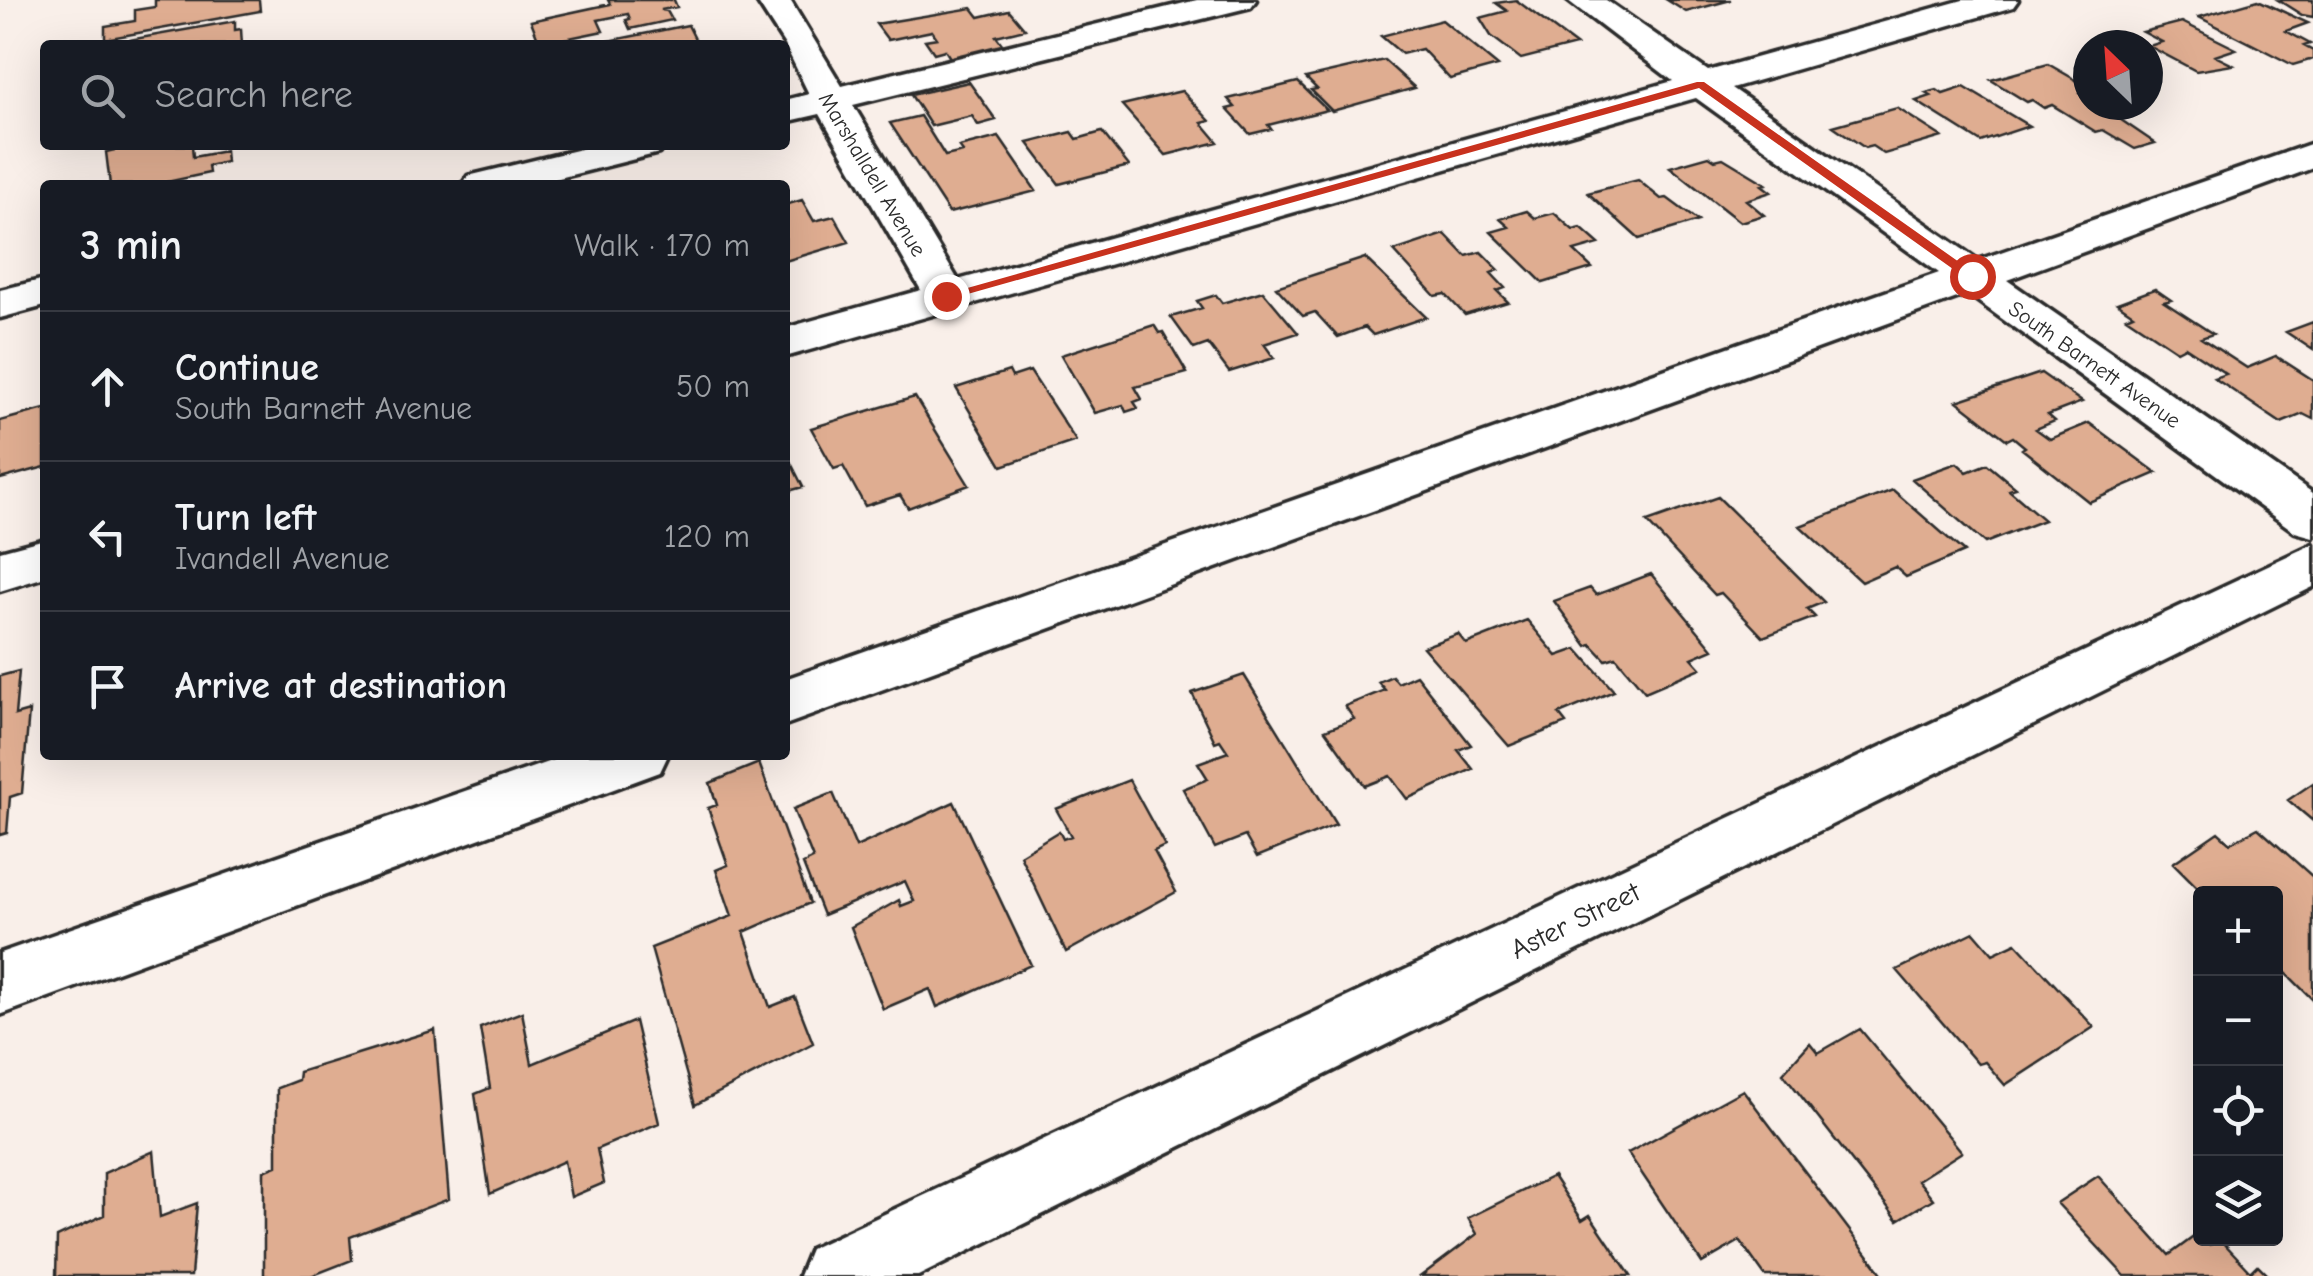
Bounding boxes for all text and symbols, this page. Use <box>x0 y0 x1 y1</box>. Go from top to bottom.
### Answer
north arrow <box>2073 30 2163 120</box>
search box <box>40 40 790 150</box>
icon: search <box>75 68 130 123</box>
text: Search here <box>155 73 353 117</box>
street label: Marshalldell Avenue <box>813 88 931 261</box>
text: 3 min <box>80 221 182 270</box>
text: Walk · 170 m <box>574 227 750 264</box>
route start <box>1950 254 1996 300</box>
route end <box>924 274 970 320</box>
street label: South Barnett Avenue <box>2003 296 2186 434</box>
text: Continue <box>175 346 319 390</box>
icon: ahead <box>80 359 135 414</box>
text: 50 m <box>676 368 750 405</box>
text: South Barnett Avenue <box>175 390 472 427</box>
text: Turn left <box>175 496 316 540</box>
icon: left <box>80 509 135 564</box>
text: 120 m <box>664 518 750 555</box>
text: Ivandell Avenue <box>175 540 390 577</box>
icon: arrive <box>80 659 135 714</box>
text: Arrive at destination <box>175 664 507 708</box>
street label: Aster Street <box>1506 875 1646 966</box>
map controls <box>2193 886 2283 1246</box>
button: + <box>2193 886 2283 976</box>
button: − <box>2193 976 2283 1066</box>
button: locate <box>2193 1066 2283 1156</box>
button: layers <box>2193 1156 2283 1246</box>

